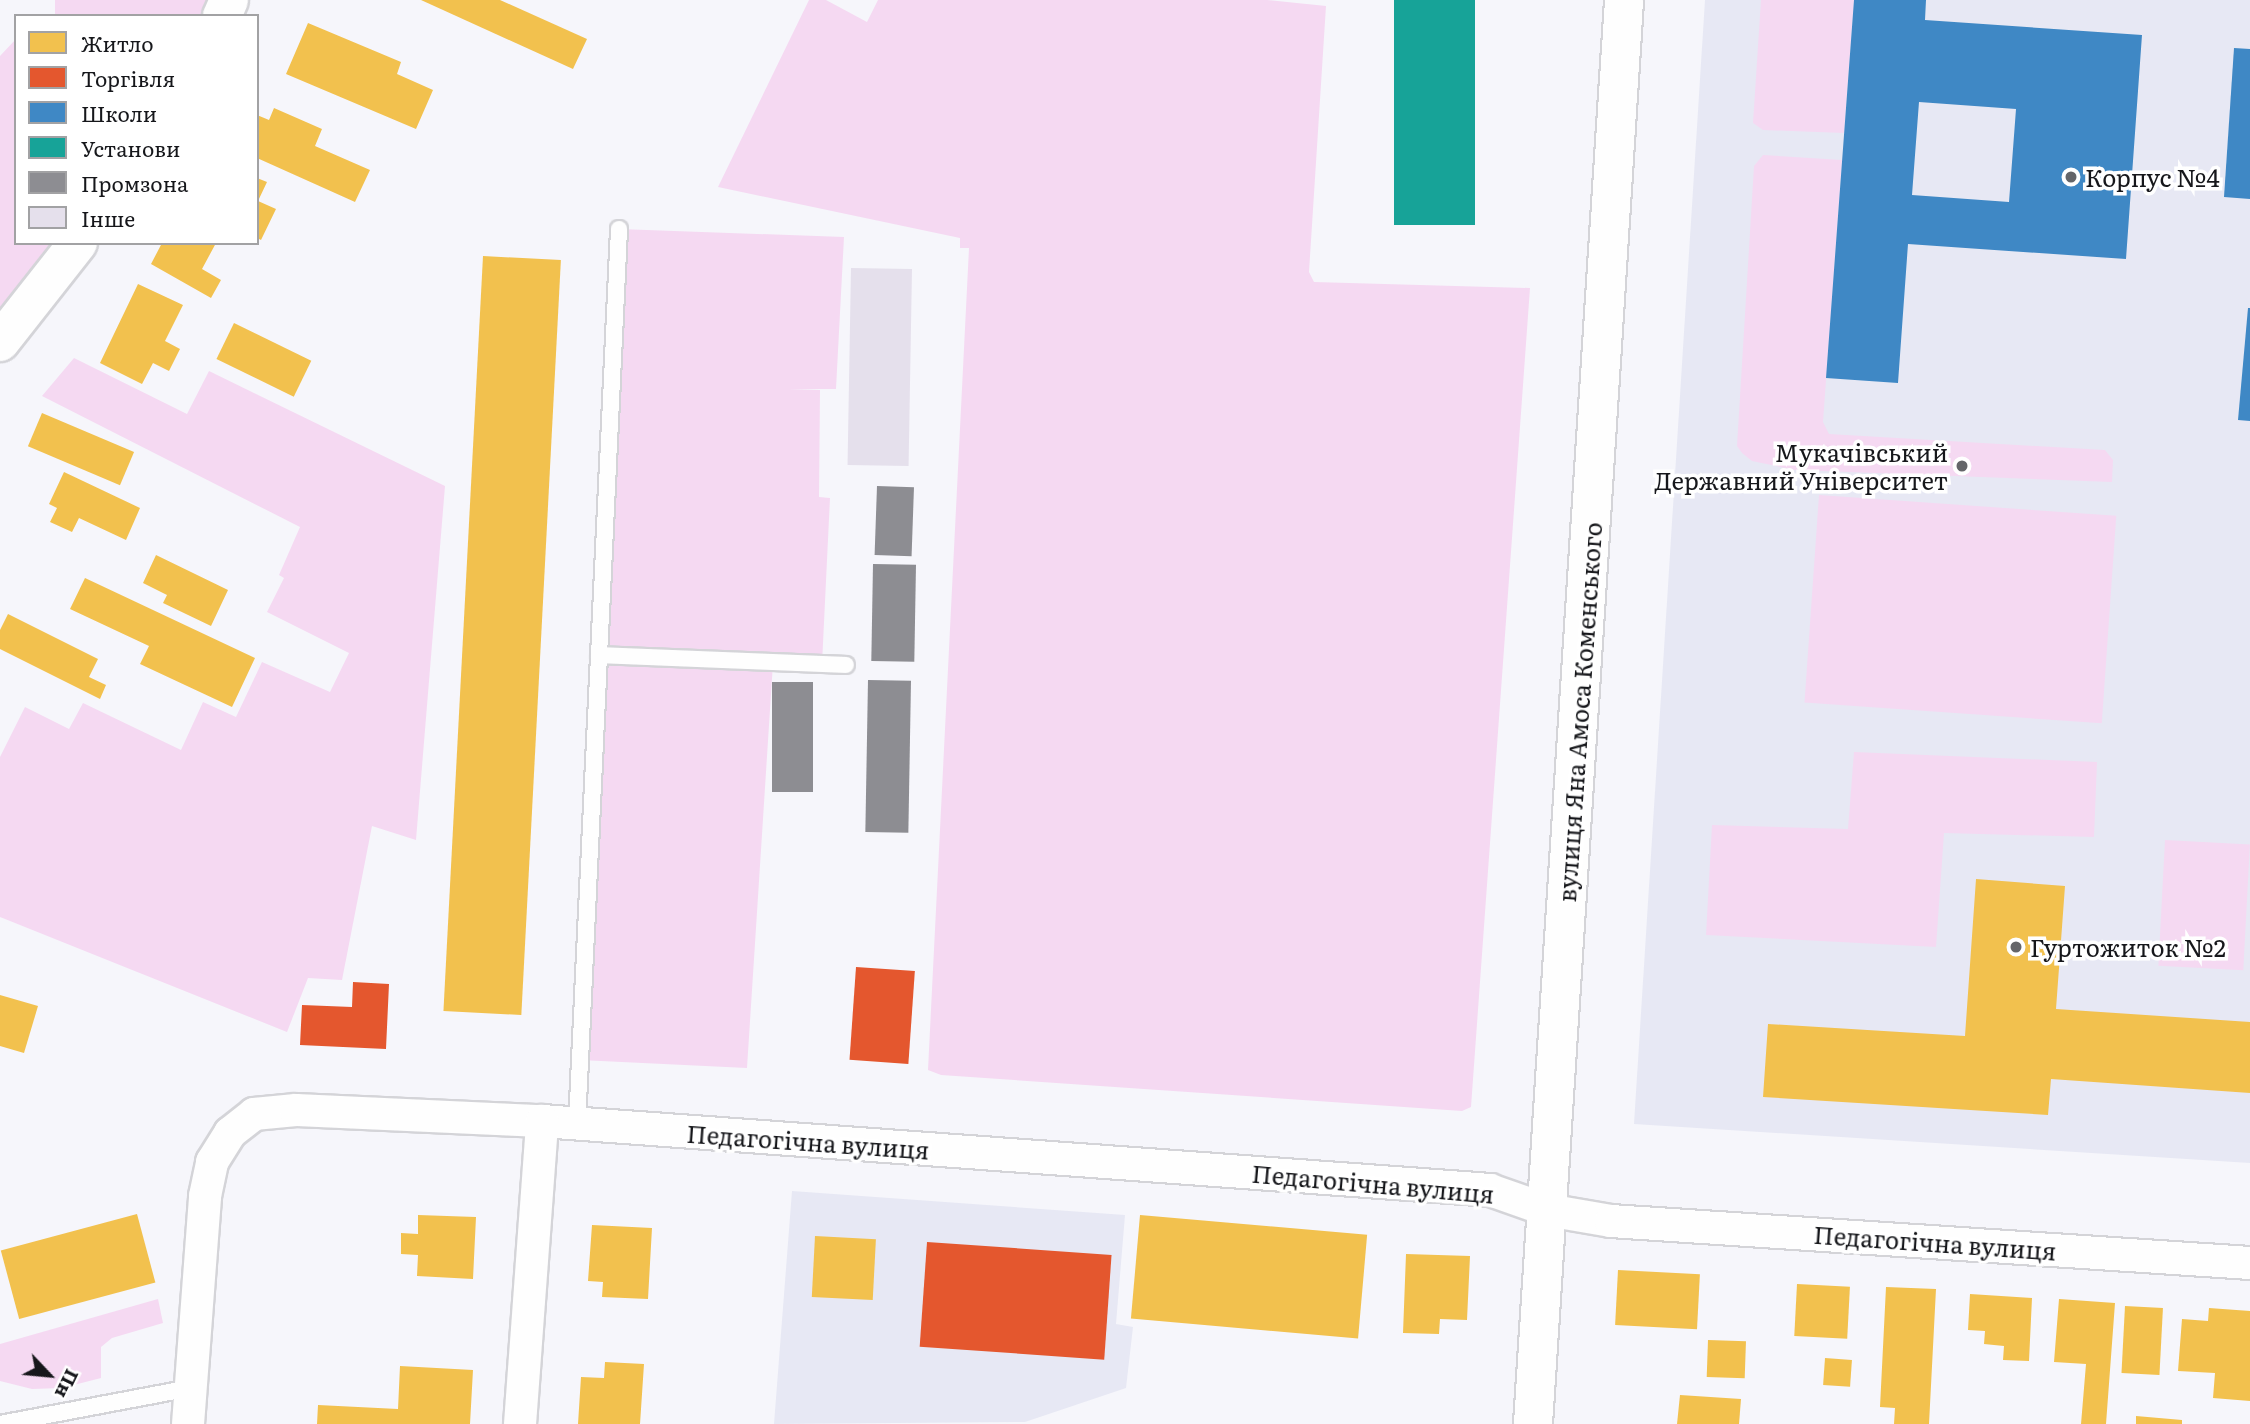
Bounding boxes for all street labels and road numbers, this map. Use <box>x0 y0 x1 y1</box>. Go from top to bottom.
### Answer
street label: вулиця Яна Амоса Коменського <box>1551 521 1607 903</box>
street label: Педагогічна вулиця <box>686 1118 930 1164</box>
street label: Педагогічна вулиця <box>1251 1158 1495 1208</box>
street label: Педагогічна вулиця <box>1813 1219 2057 1265</box>

